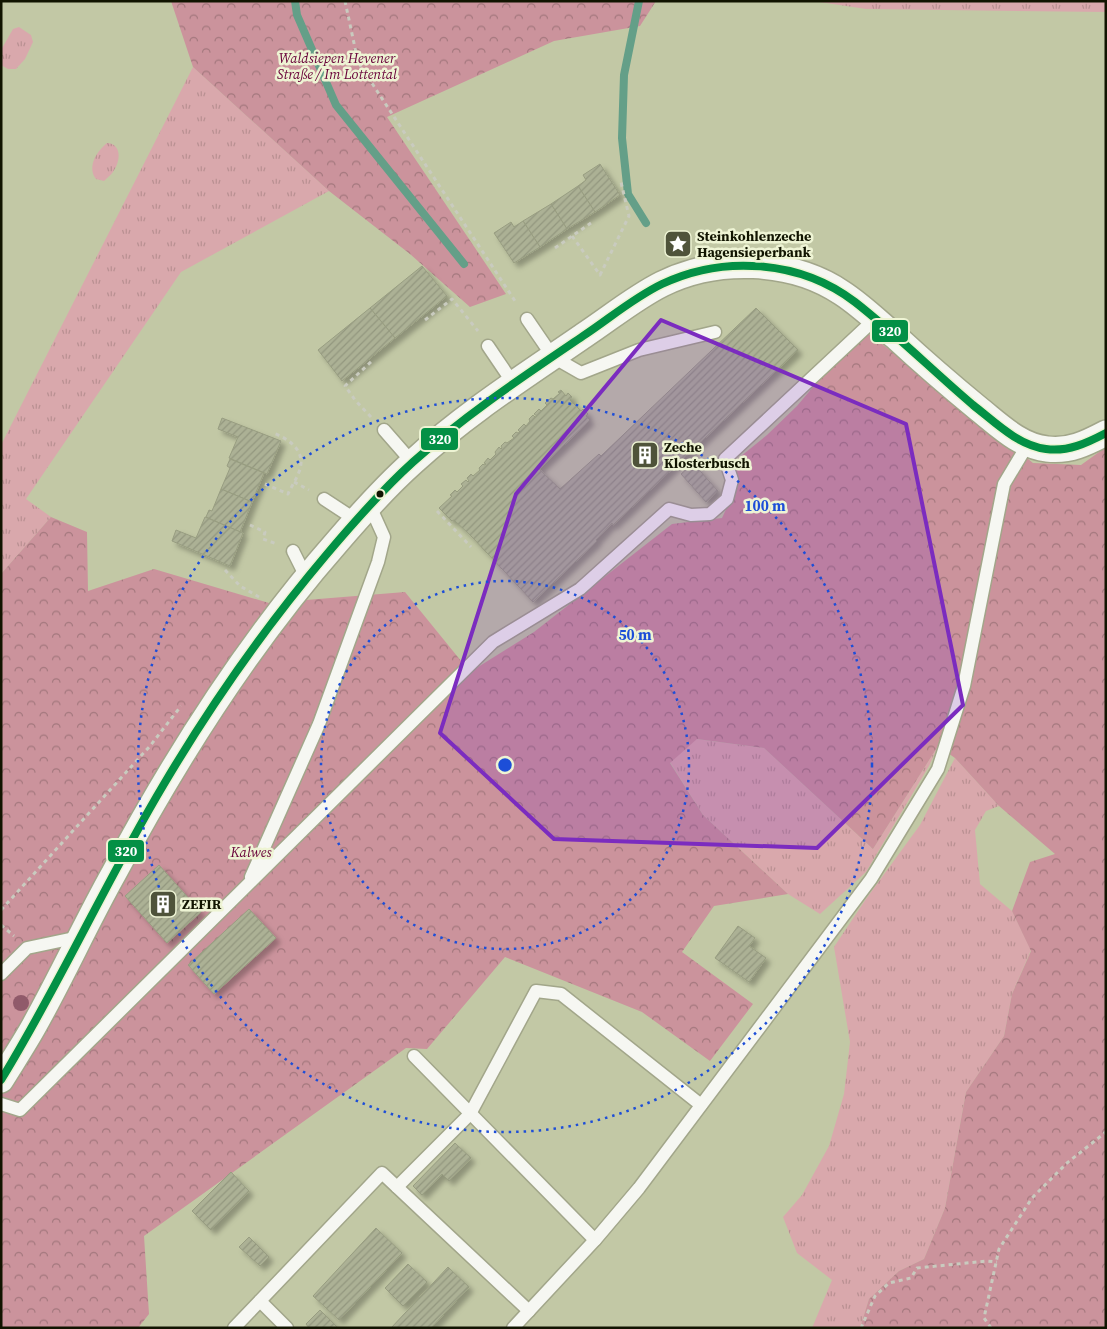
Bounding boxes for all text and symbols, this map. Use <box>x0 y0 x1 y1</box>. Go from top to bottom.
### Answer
park label: Waldsiepen Hevener Straße / Im Lottental <box>277 48 397 84</box>
place label: Steinkohlenzeche Hagensieperbank <box>697 226 812 262</box>
place icon: Steinkohlenzeche Hagensieperbank <box>663 229 693 259</box>
line badge: 320 <box>871 319 909 343</box>
text: 320 <box>879 321 902 341</box>
line badge: 320 <box>420 427 459 451</box>
text: 320 <box>429 429 452 449</box>
place label: Zeche Klosterbusch <box>664 437 750 473</box>
building icon: Zeche Klosterbusch <box>630 440 660 470</box>
unlabelled marker <box>375 489 385 499</box>
text: 100 m <box>744 495 786 516</box>
text: 50 m <box>618 624 652 645</box>
centre of rings <box>496 756 514 774</box>
line badge: 320 <box>107 839 145 863</box>
text: 320 <box>115 841 138 861</box>
park label: Kalwes <box>229 842 273 862</box>
building icon: ZEFIR <box>148 889 178 919</box>
place label: ZEFIR <box>182 894 222 914</box>

